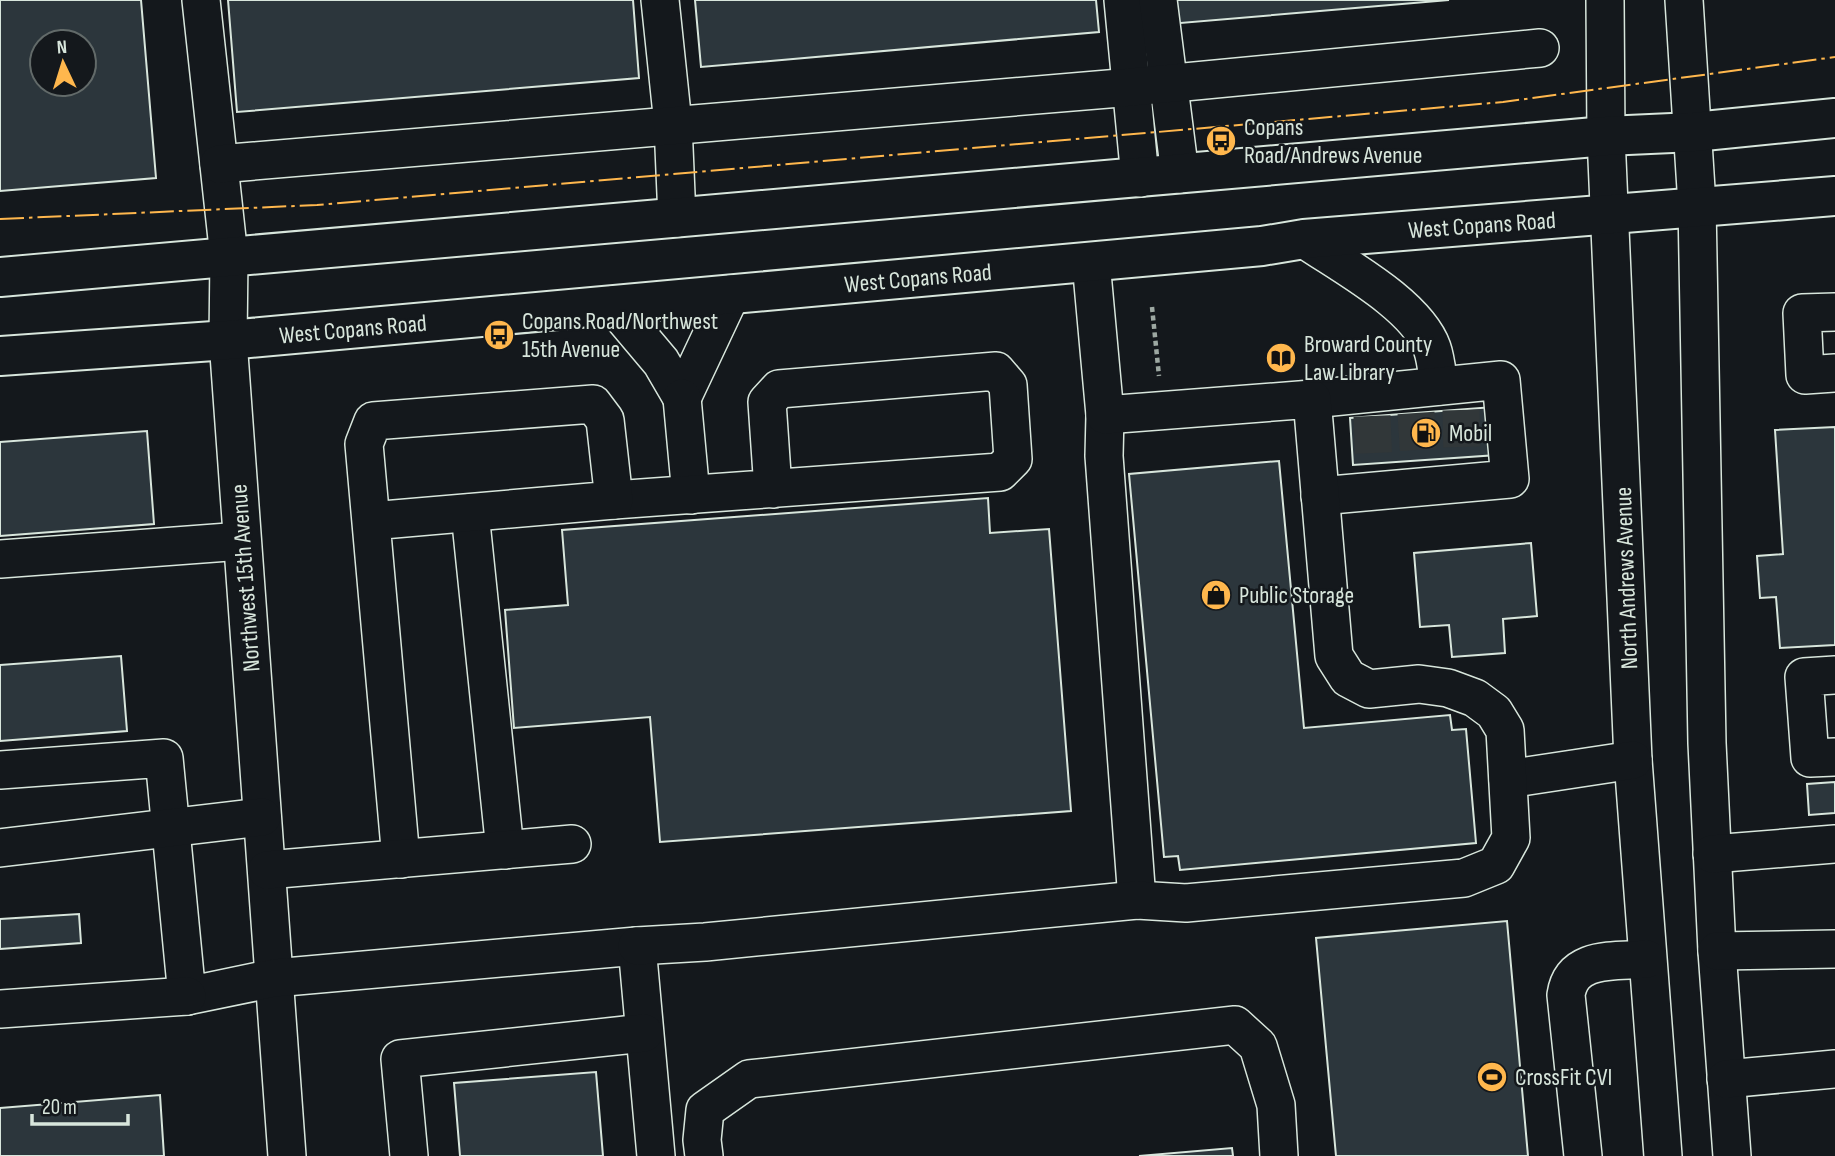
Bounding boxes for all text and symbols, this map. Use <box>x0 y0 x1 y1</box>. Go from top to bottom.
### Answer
north arrow <box>28 28 98 98</box>
text: N <box>56 36 68 59</box>
place label: Copans Road/Andrews Avenue <box>1244 113 1422 170</box>
bus stop icon: Copans Road/Andrews Avenue <box>1204 124 1238 158</box>
street label: West Copans Road <box>1407 206 1557 245</box>
street label: West Copans Road <box>843 258 993 299</box>
place label: Copans Road/Northwest 15th Avenue <box>522 307 718 364</box>
street label: West Copans Road <box>278 309 428 350</box>
bus stop icon: Copans Road/Northwest 15th Avenue <box>482 318 516 352</box>
place label: Broward County Law Library <box>1304 330 1432 387</box>
library icon: Broward County Law Library <box>1264 341 1298 375</box>
fuel station icon: Mobil <box>1409 416 1443 450</box>
place label: Mobil <box>1449 419 1492 448</box>
street label: Northwest 15th Avenue <box>224 483 267 673</box>
street label: North Andrews Avenue <box>1609 486 1644 670</box>
shop icon: Public Storage <box>1199 578 1233 612</box>
place label: Public Storage <box>1239 581 1354 610</box>
sports icon: CrossFit CVI <box>1475 1060 1509 1094</box>
place label: CrossFit CVI <box>1515 1063 1612 1092</box>
scale bar <box>32 1082 128 1126</box>
text: 20 m <box>42 1095 77 1120</box>

